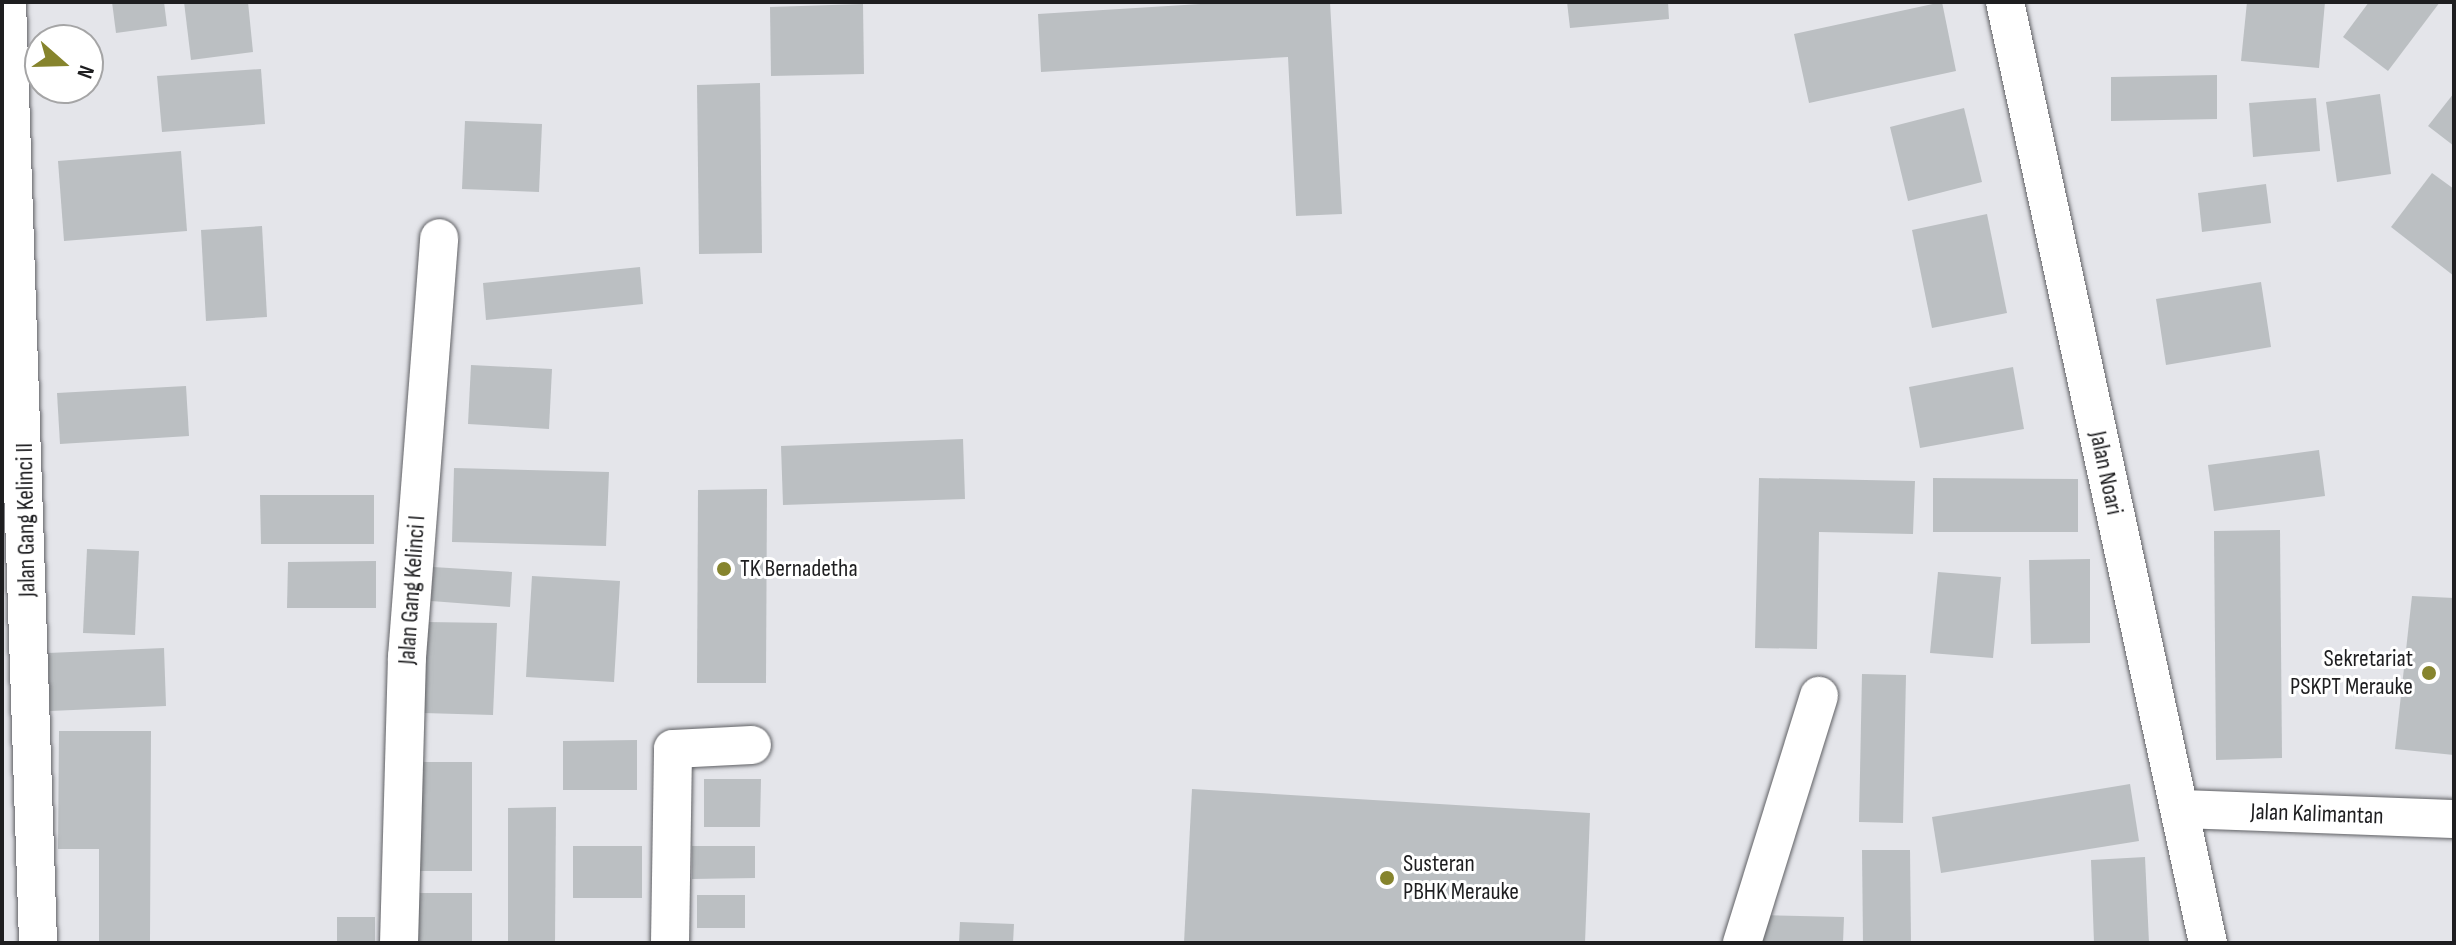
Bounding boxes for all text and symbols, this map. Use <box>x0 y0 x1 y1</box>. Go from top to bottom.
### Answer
north arrow <box>24 24 104 104</box>
text: N <box>70 62 100 82</box>
street label: Jalan Noari <box>2083 429 2129 517</box>
street label: Jalan Gang Kelinci II <box>10 443 42 597</box>
street label: Jalan Gang Kelinci I <box>392 515 432 665</box>
place label: TK Bernadetha <box>740 555 858 583</box>
marker: TK Bernadetha <box>715 560 733 578</box>
place label: Sekretariat PSKPT Merauke <box>2290 645 2413 701</box>
marker: Sekretariat PSKPT Merauke <box>2420 664 2438 682</box>
street label: Jalan Kalimantan <box>2250 797 2384 831</box>
place label: Susteran PBHK Merauke <box>1403 850 1519 906</box>
marker: Susteran PBHK Merauke <box>1378 869 1396 887</box>

